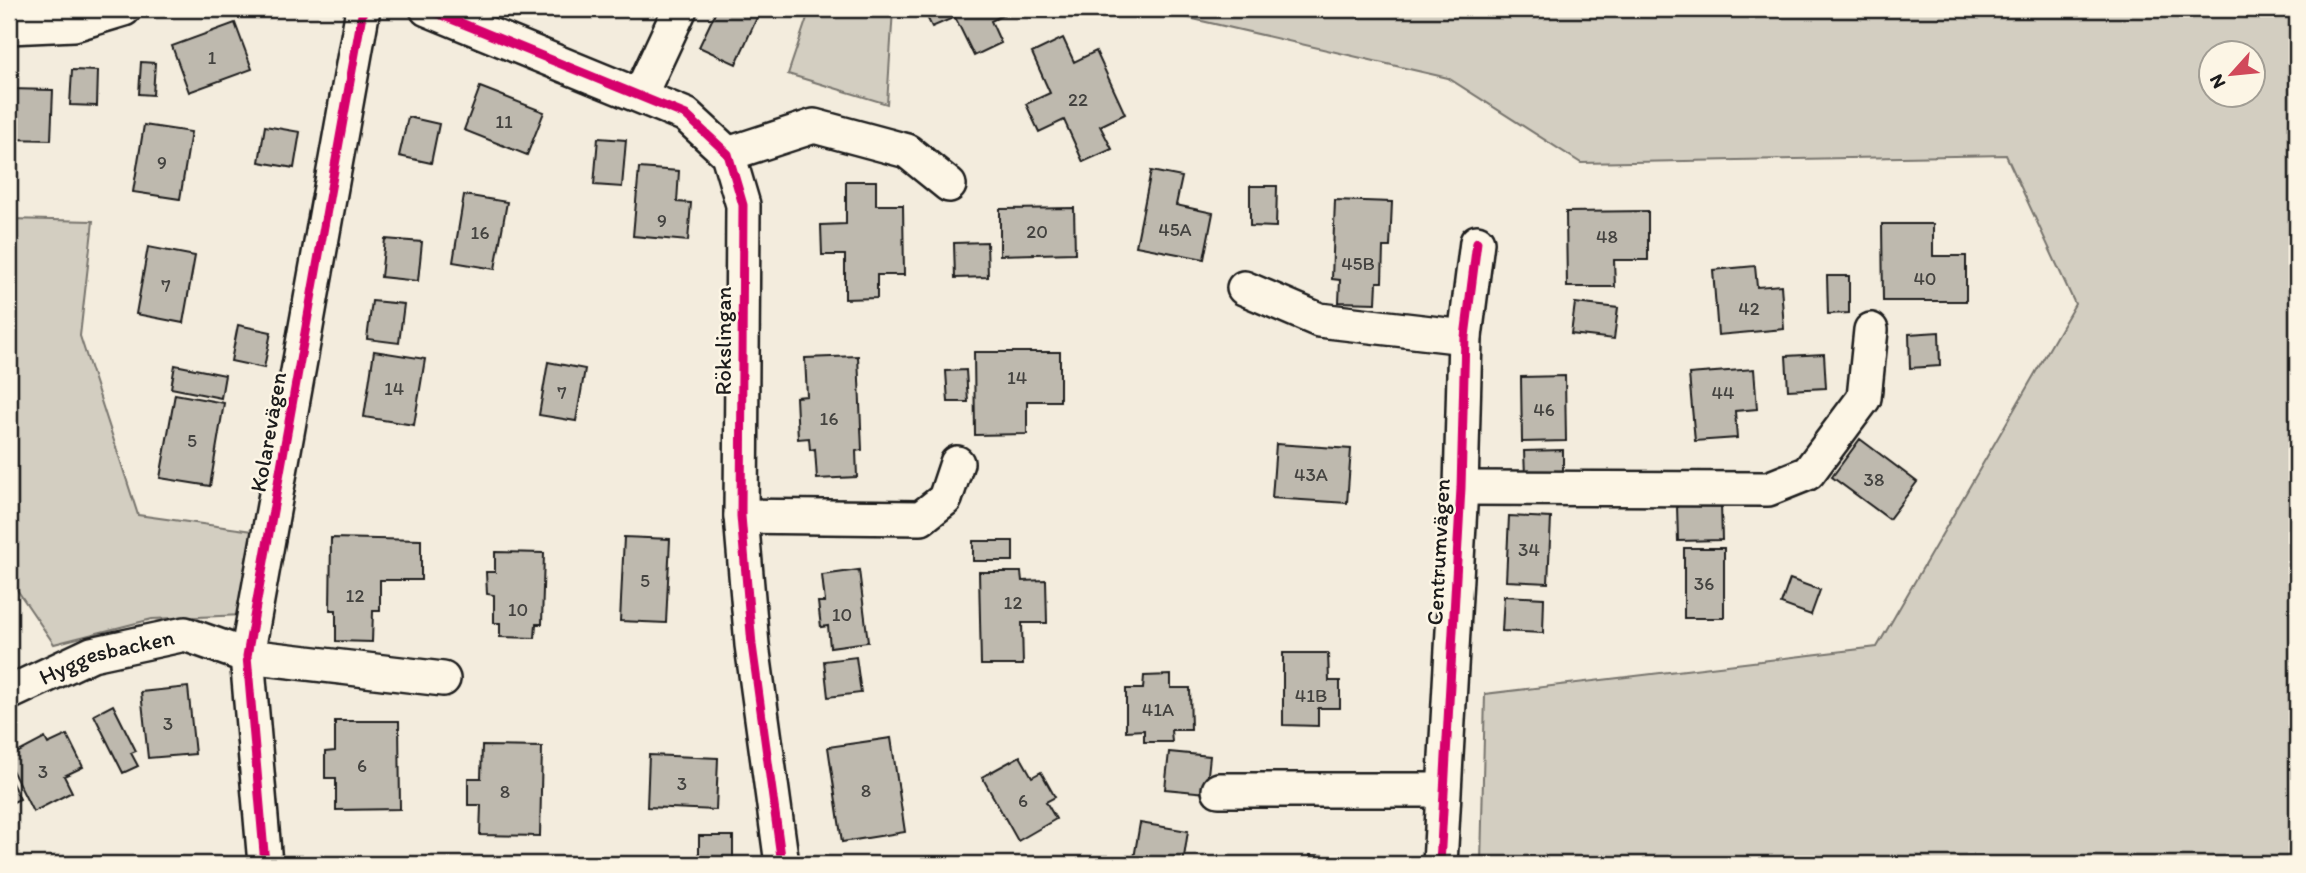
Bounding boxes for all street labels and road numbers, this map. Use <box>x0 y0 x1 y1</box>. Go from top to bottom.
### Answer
street label: Rökslingan <box>709 286 737 396</box>
street label: Kolarevägen <box>244 370 292 494</box>
street label: Centrumvägen <box>1420 478 1456 626</box>
street label: Hyggesbacken <box>34 623 177 691</box>

